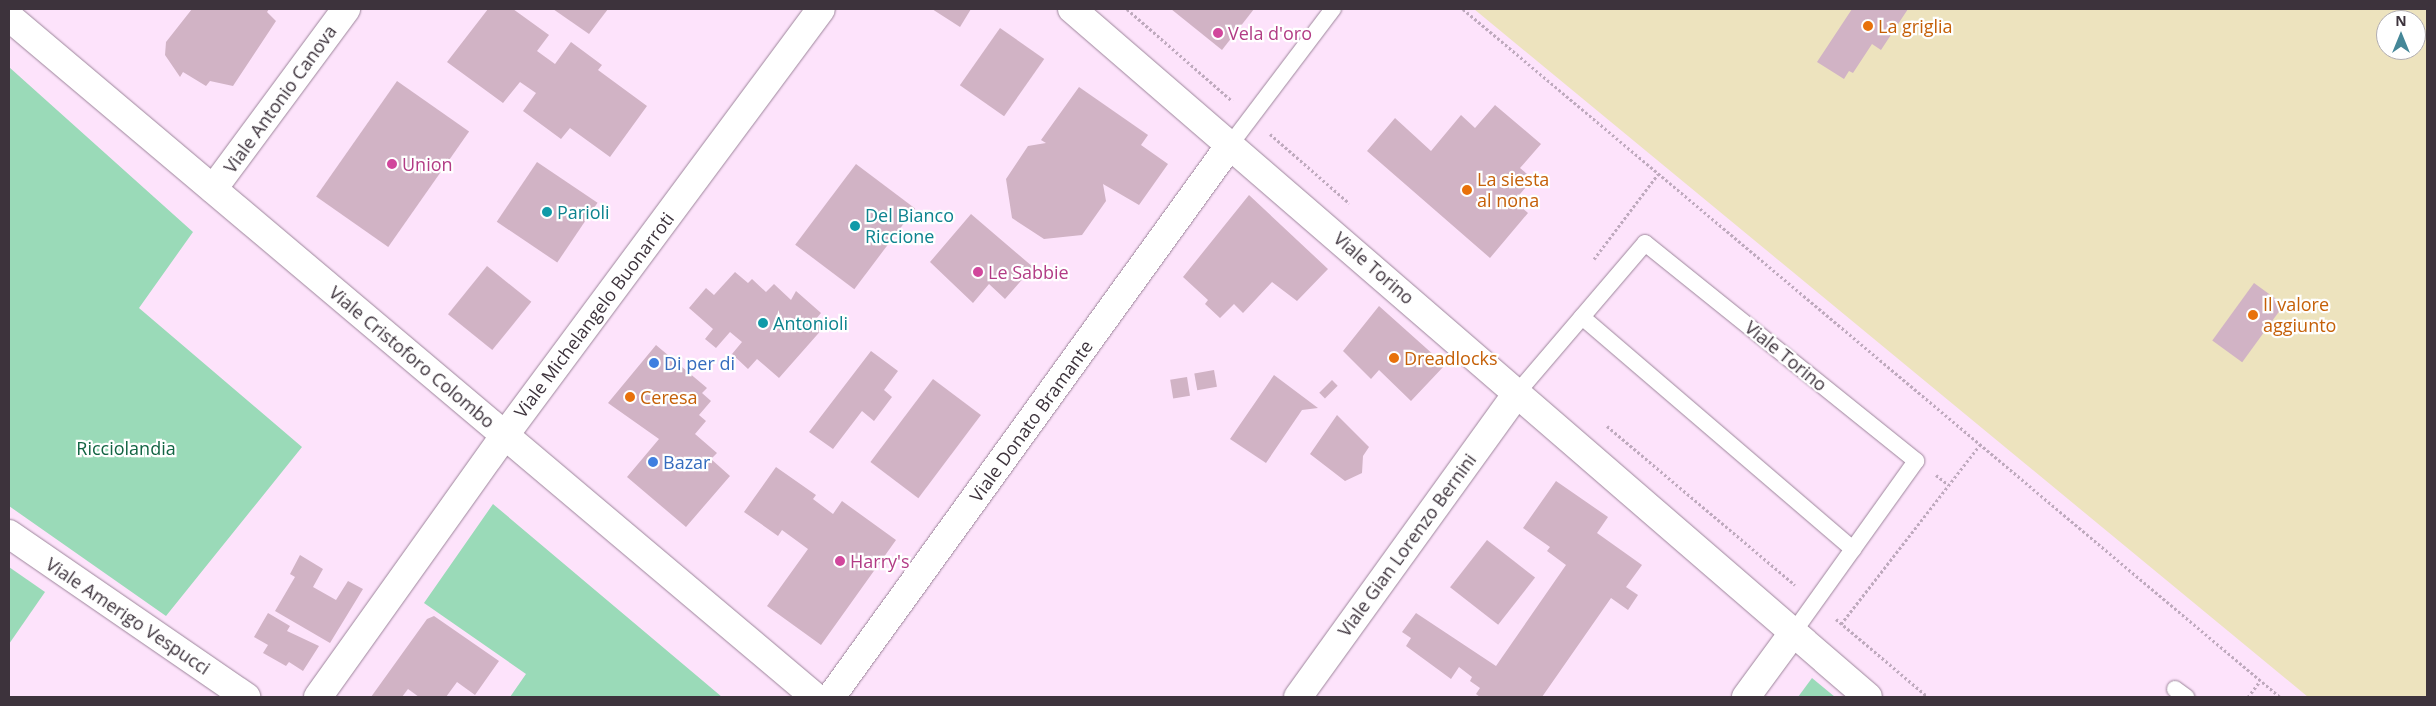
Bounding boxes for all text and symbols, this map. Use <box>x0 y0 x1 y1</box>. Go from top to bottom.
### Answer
north arrow <box>2376 10 2426 60</box>
text: N <box>2395 11 2407 30</box>
place label: La griglia <box>1878 15 1953 37</box>
marker: La griglia <box>1862 20 1874 32</box>
street label: Viale Antonio Canova <box>219 21 341 177</box>
place label: Vela d'oro <box>1228 22 1312 44</box>
marker: Vela d'oro <box>1212 27 1224 39</box>
place label: Union <box>402 153 453 175</box>
marker: Union <box>386 158 398 170</box>
place label: La siesta al nona <box>1477 169 1549 212</box>
marker: La siesta al nona <box>1461 184 1473 196</box>
place label: Parioli <box>557 201 610 223</box>
place label: Del Bianco Riccione <box>865 205 954 248</box>
marker: Parioli <box>541 206 553 218</box>
street label: Viale Michelangelo Buonarroti <box>510 208 678 422</box>
marker: Del Bianco Riccione <box>849 220 861 232</box>
street label: Viale Torino <box>1330 227 1418 309</box>
place label: Le Sabbie <box>988 261 1069 283</box>
marker: Le Sabbie <box>972 266 984 278</box>
street label: Viale Cristoforo Colombo <box>325 281 499 433</box>
place label: Il valore aggiunto <box>2263 294 2336 336</box>
marker: Il valore aggiunto <box>2247 309 2259 321</box>
place label: Antonioli <box>773 312 848 334</box>
street label: Viale Torino <box>1741 316 1831 396</box>
marker: Antonioli <box>757 317 769 329</box>
street label: Viale Donato Bramante <box>965 336 1097 506</box>
place label: Dreadlocks <box>1404 347 1498 369</box>
place label: Di per di <box>664 352 735 374</box>
marker: Dreadlocks <box>1388 352 1400 364</box>
marker: Di per di <box>648 357 660 369</box>
place label: Ceresa <box>640 386 697 408</box>
marker: Ceresa <box>624 391 636 403</box>
park label: Ricciolandia <box>76 437 176 459</box>
street label: Viale Gian Lorenzo Bernini <box>1333 449 1481 641</box>
place label: Bazar <box>663 451 710 473</box>
marker: Bazar <box>647 456 659 468</box>
place label: Harry's <box>850 550 910 572</box>
street label: Viale Amerigo Vespucci <box>42 553 214 679</box>
marker: Harry's <box>834 555 846 567</box>

